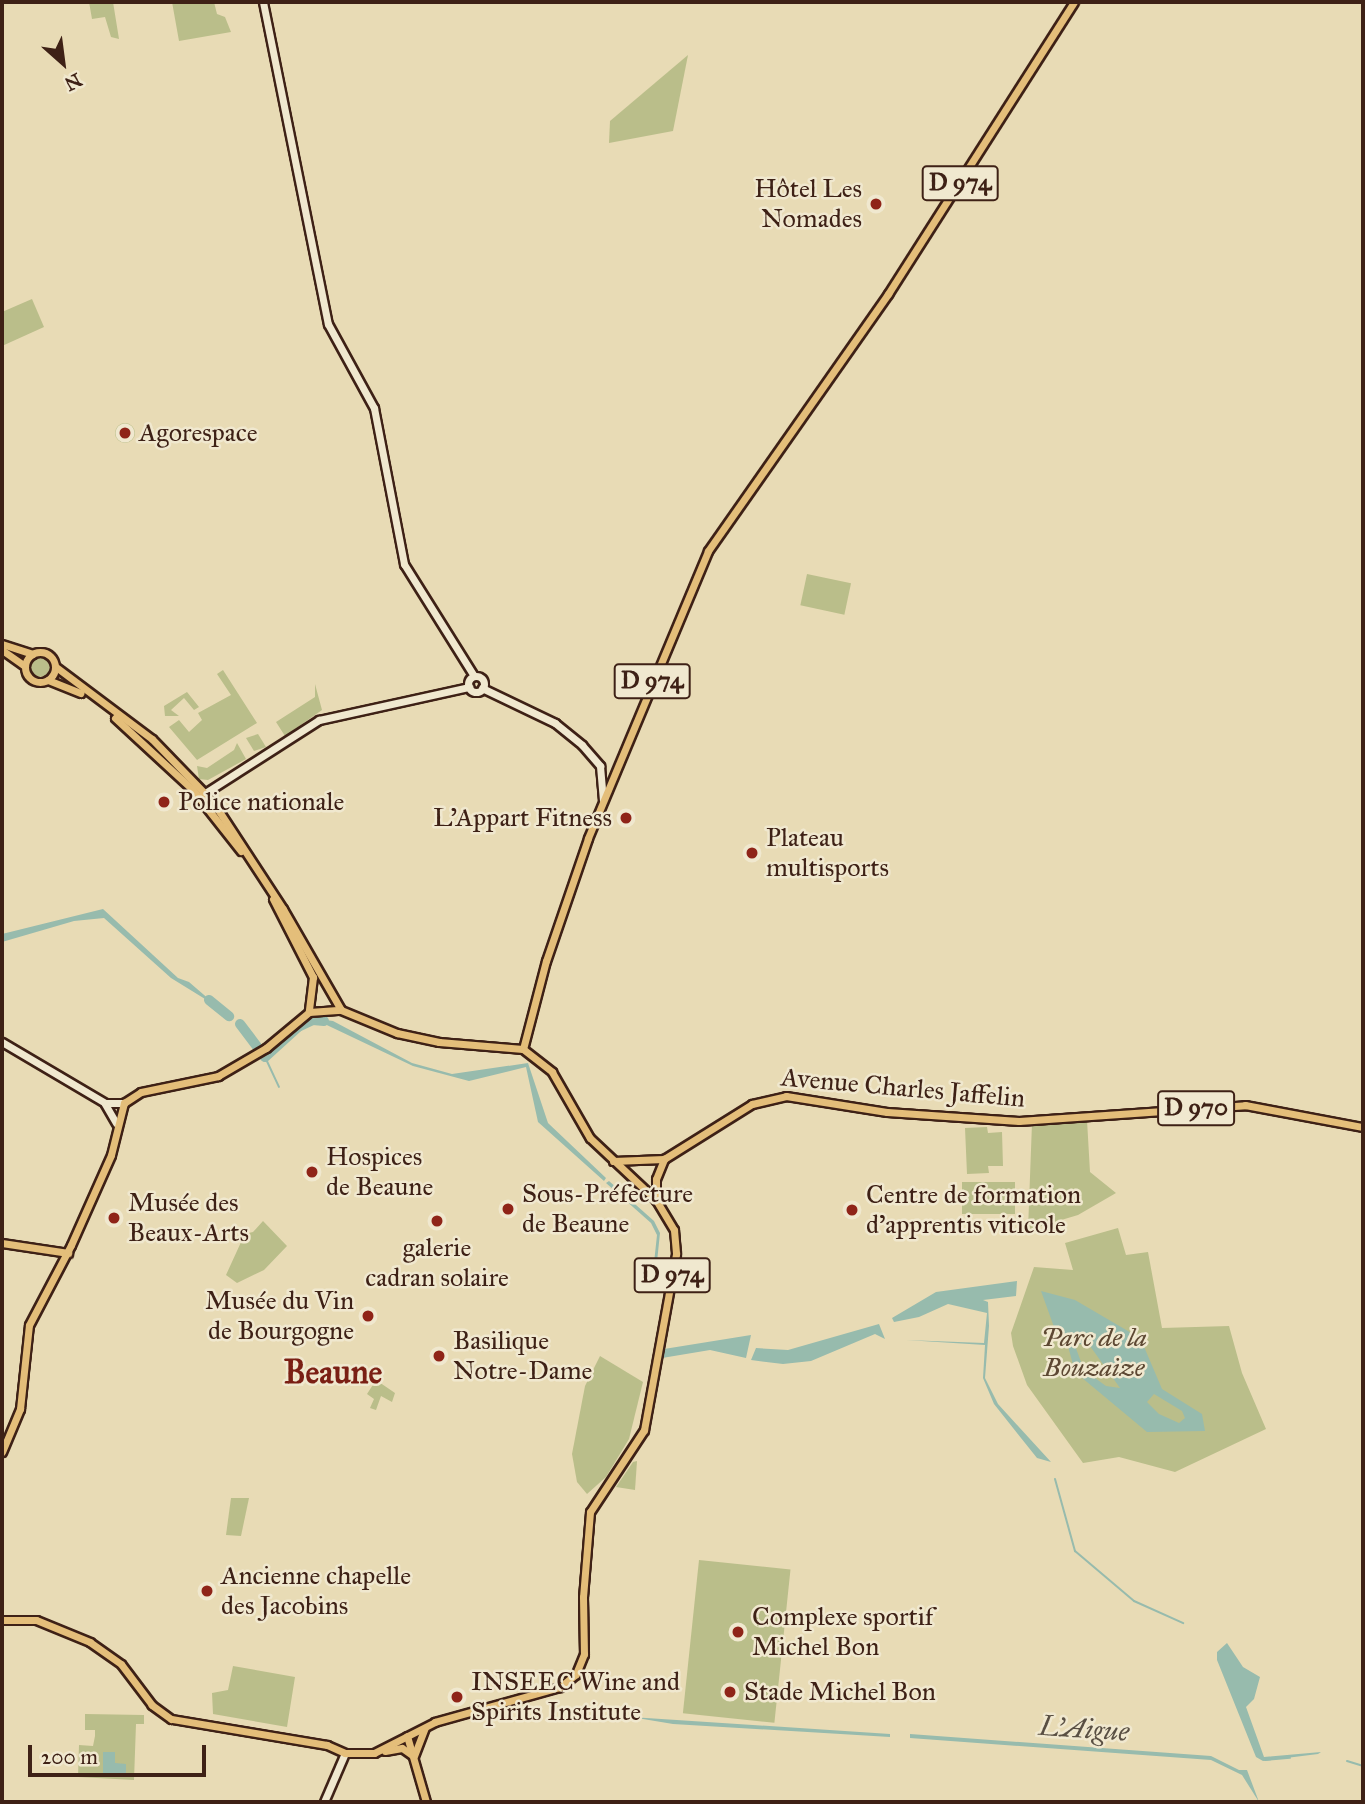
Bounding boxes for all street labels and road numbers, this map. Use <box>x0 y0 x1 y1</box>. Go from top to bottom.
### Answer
road number: D 974 <box>922 162 998 204</box>
road number: D 974 <box>614 660 690 702</box>
street label: Avenue Charles Jaffelin <box>780 1062 1026 1114</box>
road number: D 970 <box>1156 1088 1236 1128</box>
road number: D 974 <box>634 1254 710 1296</box>

